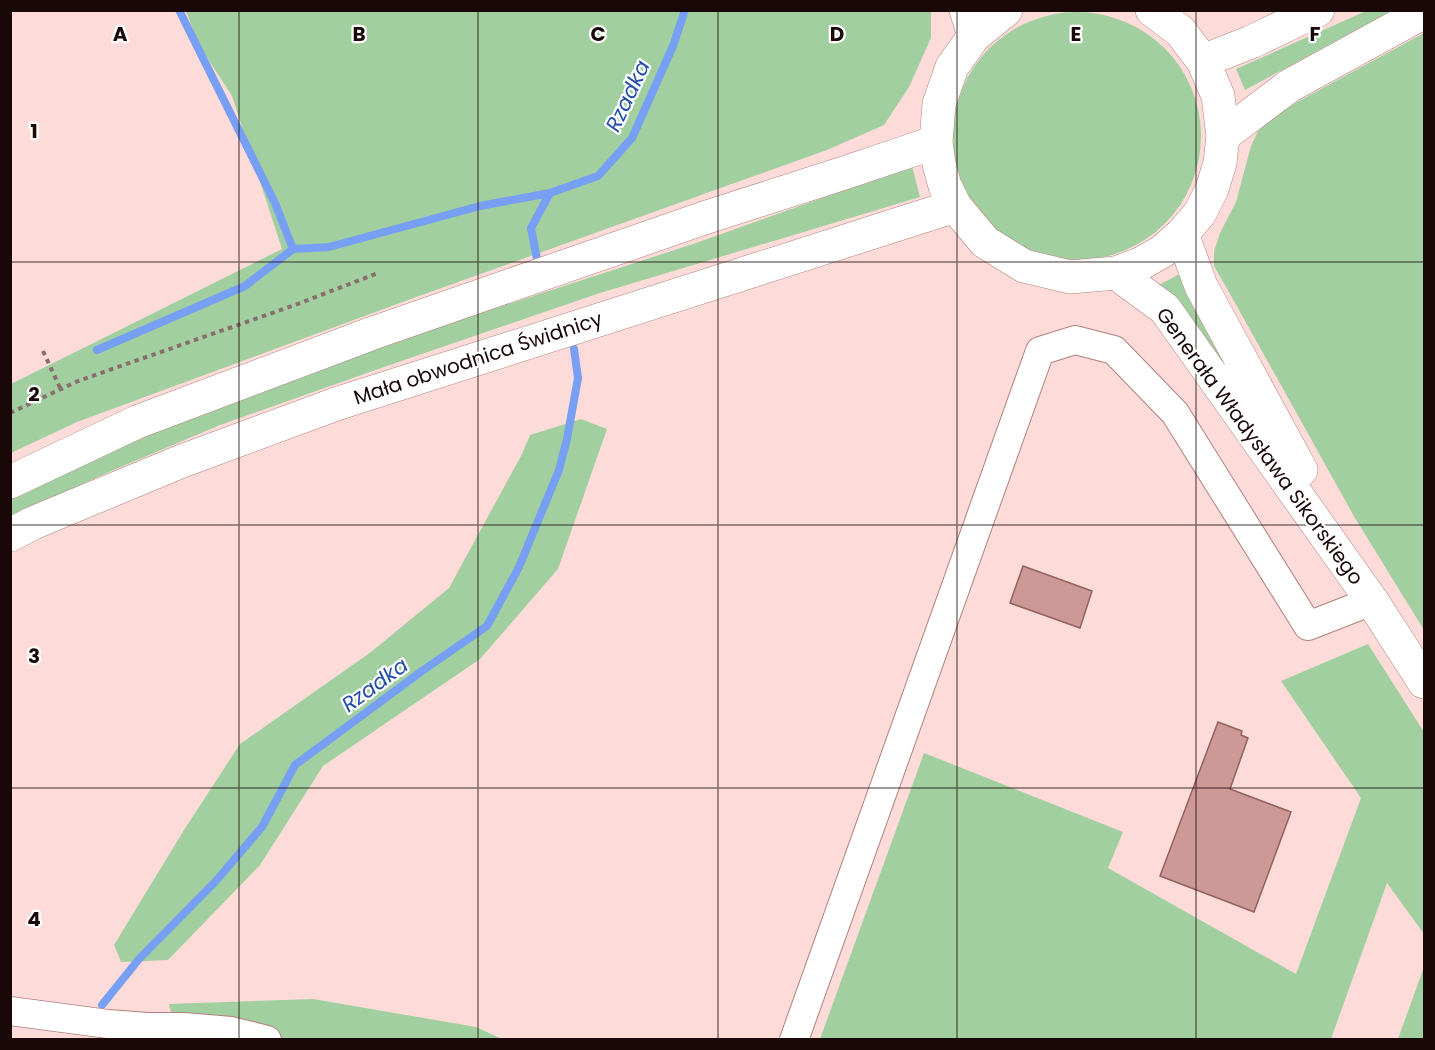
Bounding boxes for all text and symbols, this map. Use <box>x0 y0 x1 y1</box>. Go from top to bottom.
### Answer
text: A <box>113 20 128 48</box>
text: B <box>352 20 366 48</box>
text: C <box>590 20 606 48</box>
text: D <box>830 20 844 48</box>
text: E <box>1071 20 1081 48</box>
text: F <box>1310 20 1321 48</box>
water label: Rzadka <box>598 55 657 136</box>
text: 1 <box>30 117 38 145</box>
street label: Generała Władysława Sikorskiego <box>1150 302 1370 590</box>
street label: Mała obwodnica Świdnicy <box>350 304 606 412</box>
text: 2 <box>28 380 40 408</box>
text: 3 <box>28 642 40 670</box>
water label: Rzadka <box>336 651 414 719</box>
text: 4 <box>27 905 41 933</box>

